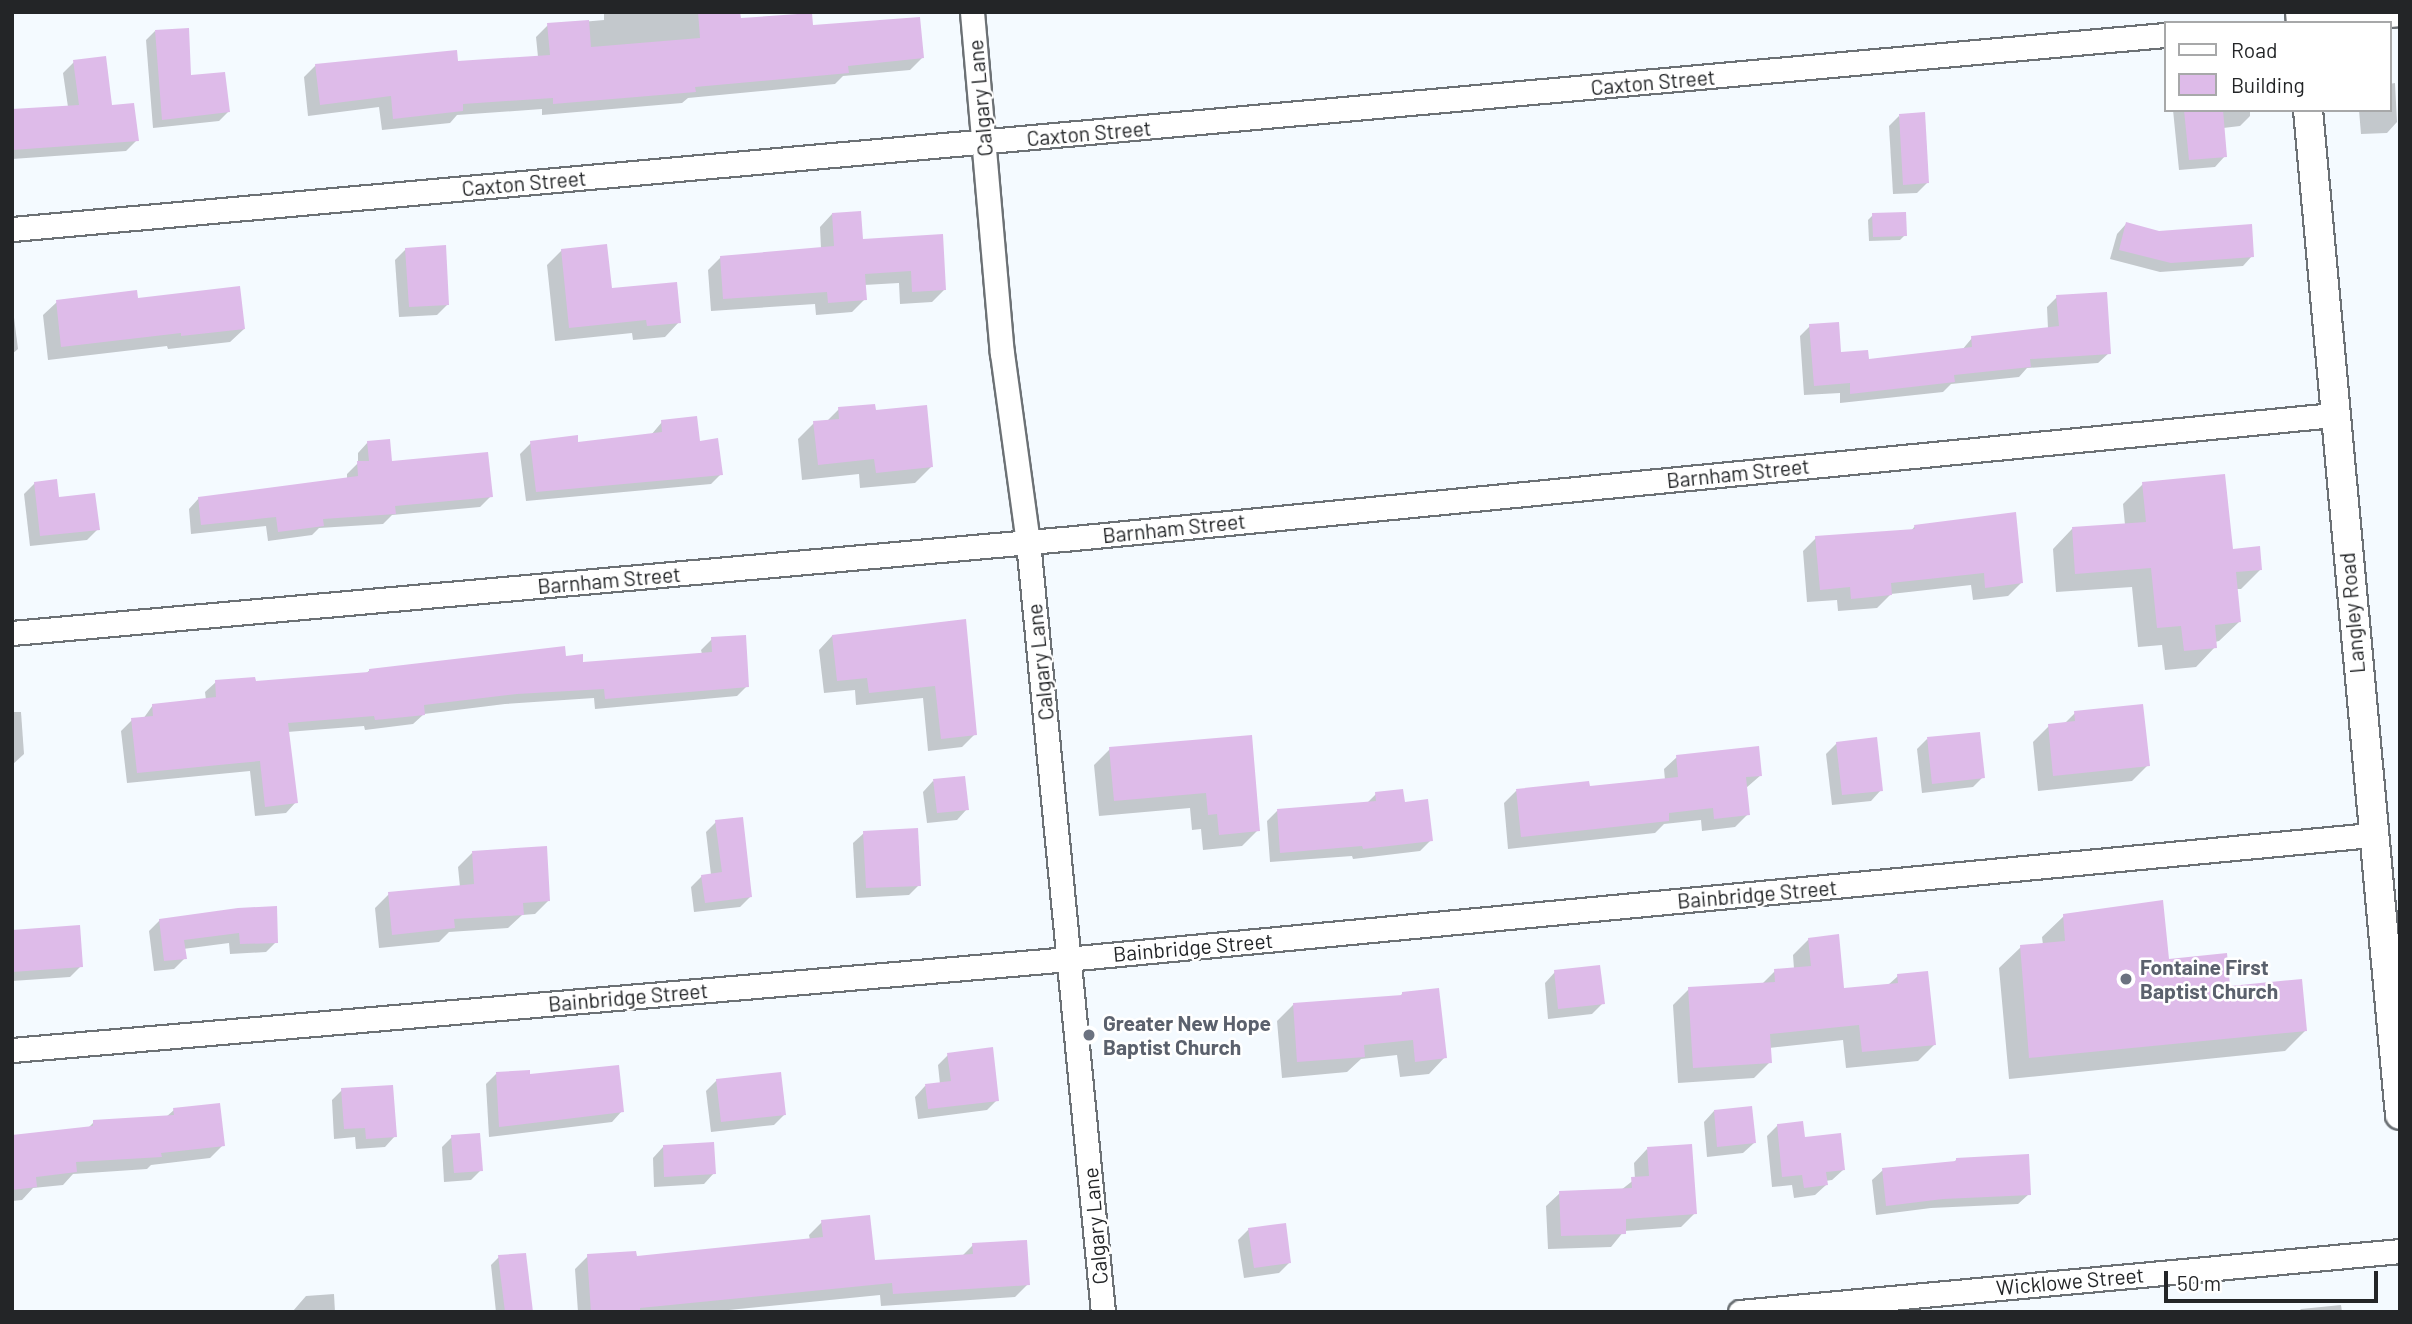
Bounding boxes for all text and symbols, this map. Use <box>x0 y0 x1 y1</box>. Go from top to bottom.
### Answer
legend <box>2164 21 2391 112</box>
text: Road <box>2231 37 2277 62</box>
street label: Calgary Lane <box>962 38 998 158</box>
street label: Caxton Street <box>1590 64 1716 100</box>
text: Building <box>2231 72 2305 97</box>
street label: Caxton Street <box>1026 115 1152 151</box>
street label: Caxton Street <box>461 165 587 201</box>
street label: Barnham Street <box>1665 453 1811 493</box>
street label: Barnham Street <box>1101 508 1247 548</box>
street label: Langley Road <box>2334 551 2370 675</box>
street label: Barnham Street <box>536 561 682 599</box>
street label: Calgary Lane <box>1021 602 1059 722</box>
street label: Bainbridge Street <box>1676 874 1838 914</box>
street label: Bainbridge Street <box>1112 927 1274 967</box>
place label: Fontaine First Baptist Church <box>2140 954 2278 1004</box>
marker: Fontaine First Baptist Church <box>2118 971 2134 987</box>
street label: Bainbridge Street <box>547 977 709 1017</box>
place label: Greater New Hope Baptist Church <box>1103 1010 1271 1060</box>
marker: Greater New Hope Baptist Church <box>1081 1027 1097 1043</box>
street label: Calgary Lane <box>1077 1166 1113 1286</box>
scale bar <box>2167 1258 2380 1302</box>
street label: Wicklowe Street <box>1995 1262 2145 1300</box>
text: 50 m <box>2177 1270 2221 1295</box>

